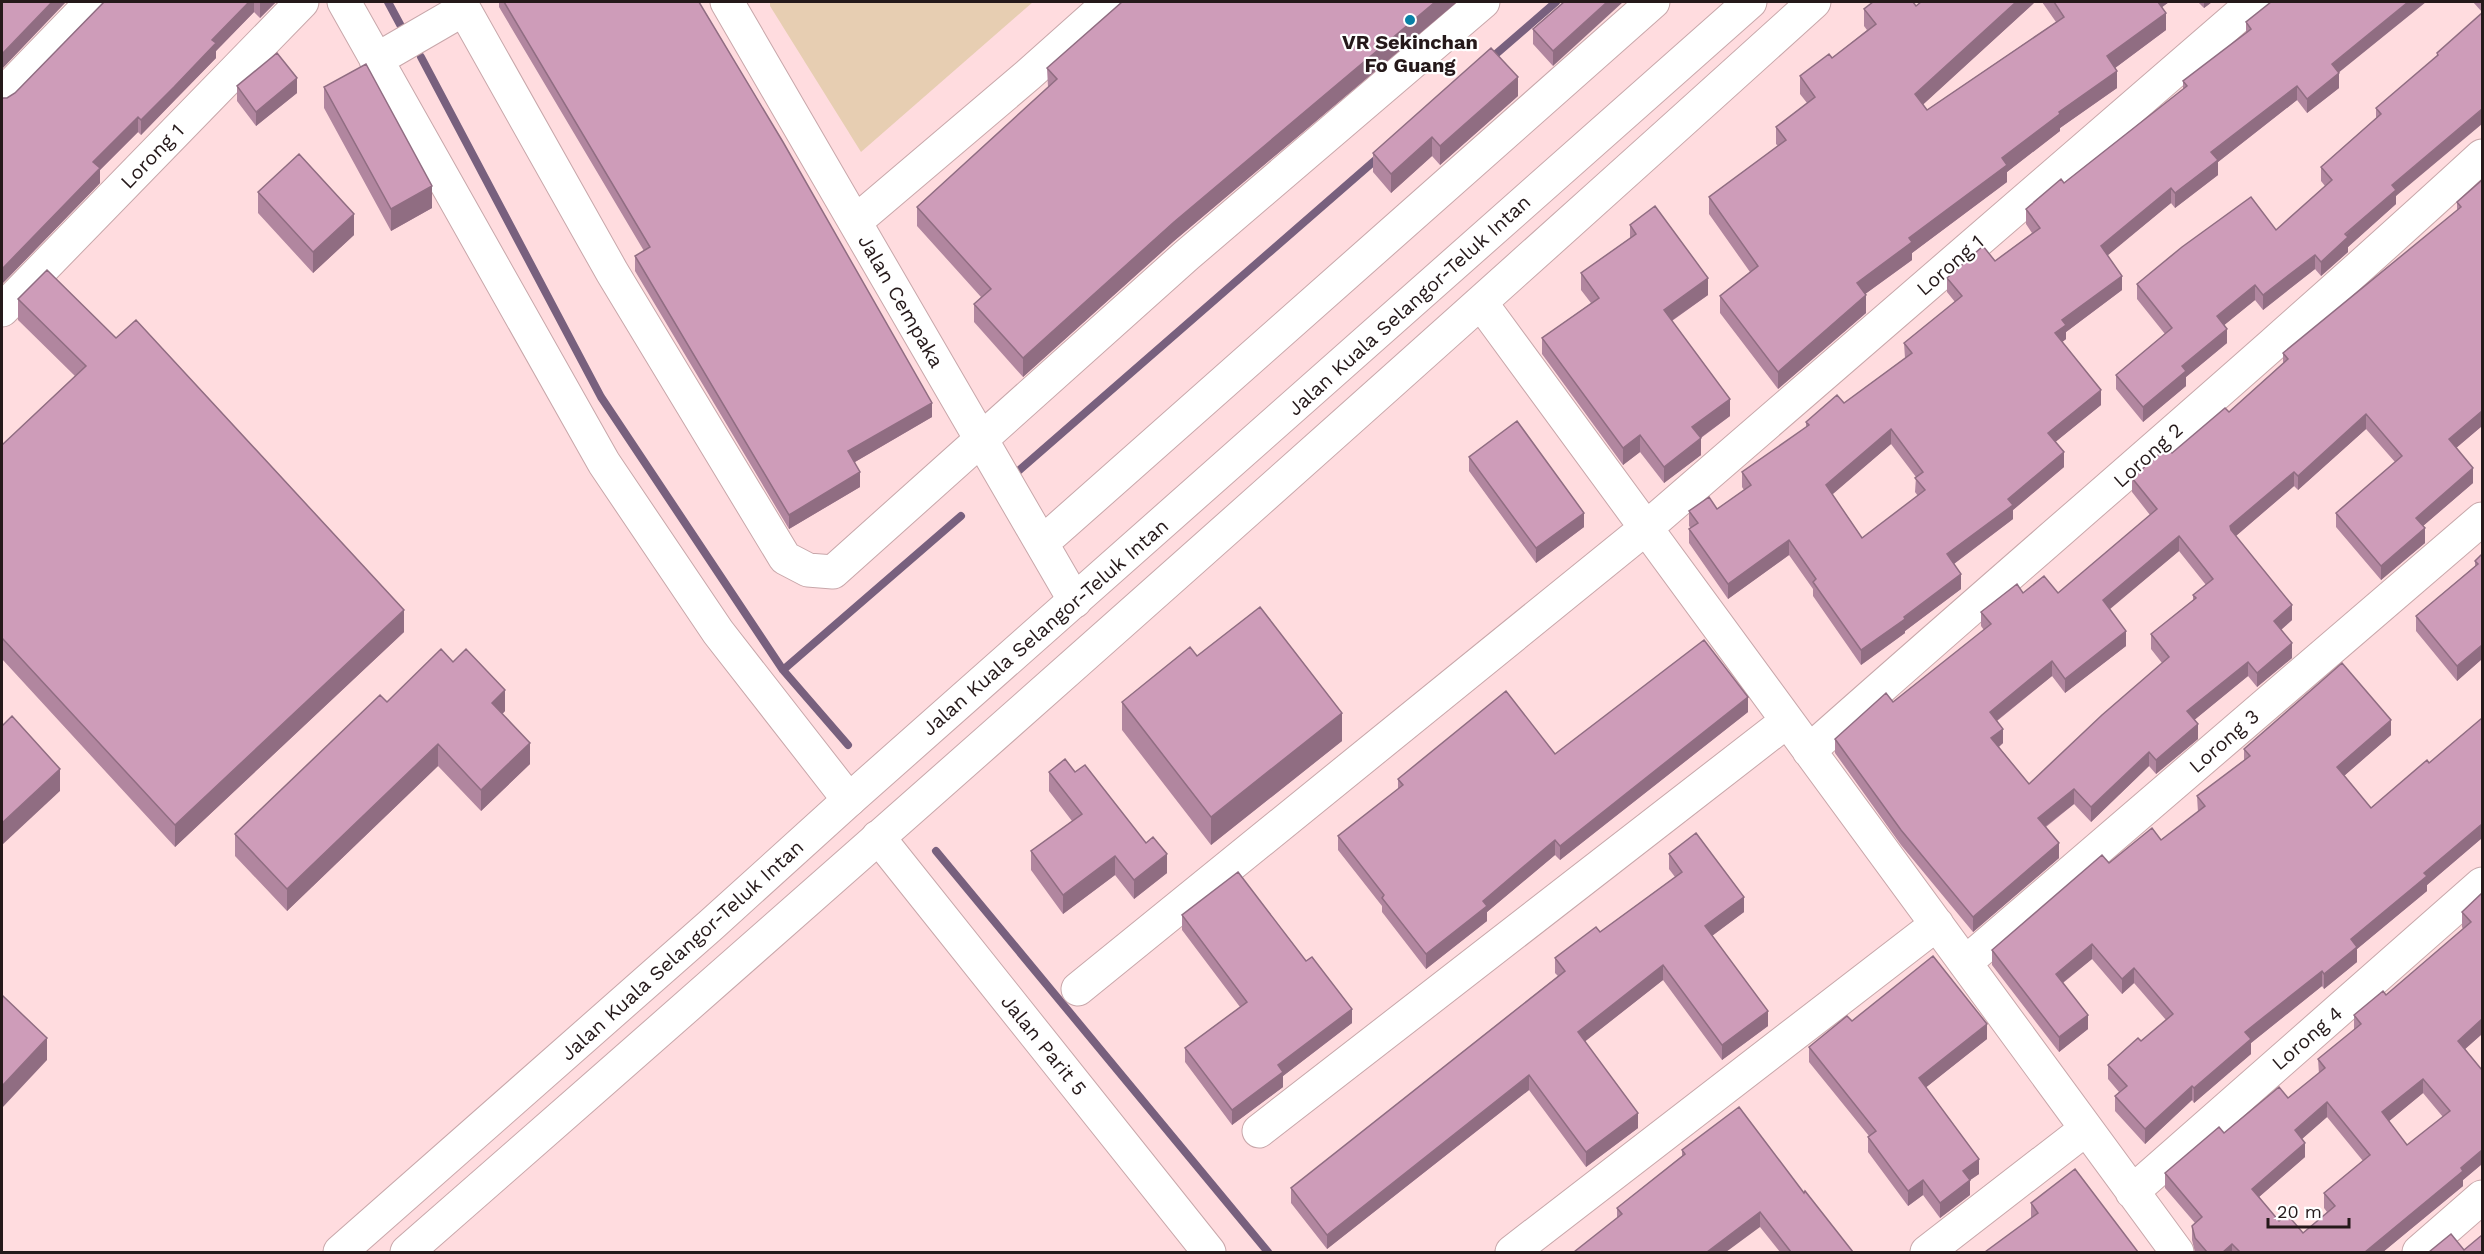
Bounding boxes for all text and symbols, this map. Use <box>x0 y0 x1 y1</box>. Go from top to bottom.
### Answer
marker: VR Sekinchan Fo Guang <box>1403 13 1417 27</box>
place label: VR Sekinchan Fo Guang <box>1342 30 1478 77</box>
street label: Lorong 1 <box>115 119 189 193</box>
street label: Jalan Kuala Selangor-Teluk Intan <box>1283 189 1535 421</box>
street label: Lorong 1 <box>1912 229 1988 301</box>
street label: Jalan Cempaka <box>853 230 949 372</box>
street label: Lorong 2 <box>2108 418 2188 492</box>
street label: Jalan Kuala Selangor-Teluk Intan <box>917 513 1173 741</box>
street label: Lorong 3 <box>2184 704 2264 778</box>
street label: Jalan Kuala Selangor-Teluk Intan <box>556 834 808 1066</box>
street label: Jalan Parit 5 <box>996 990 1092 1100</box>
street label: Lorong 4 <box>2267 1001 2347 1075</box>
scale bar <box>2268 1191 2349 1229</box>
text: 20 m <box>2277 1201 2322 1222</box>

